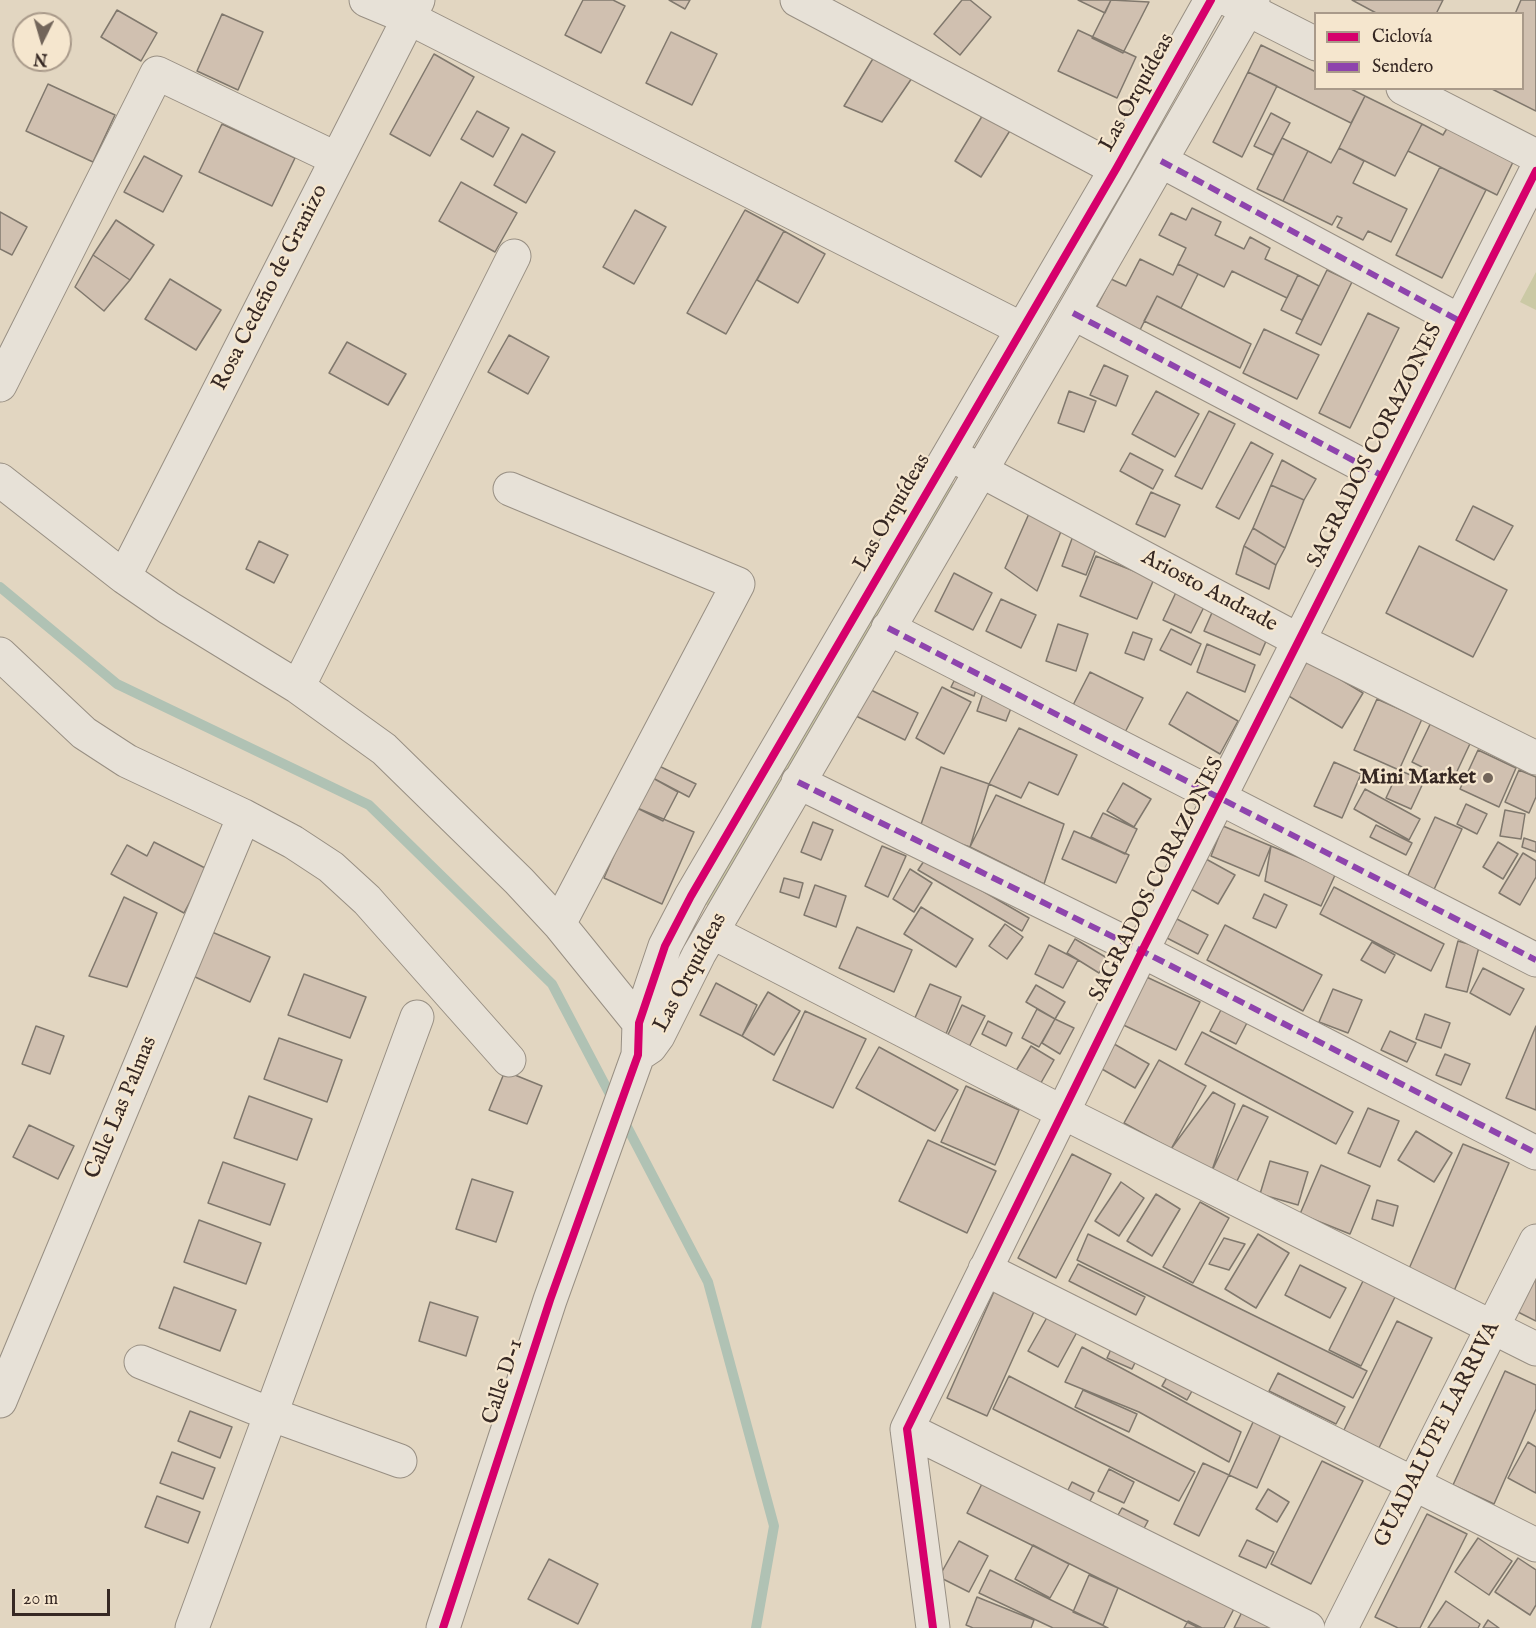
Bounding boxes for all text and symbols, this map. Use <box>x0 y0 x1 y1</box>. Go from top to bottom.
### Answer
north arrow <box>12 12 72 72</box>
legend <box>1314 12 1524 90</box>
text: Ciclovía <box>1372 26 1432 49</box>
street label: Las Orquídeas <box>1095 29 1181 157</box>
text: N <box>33 47 48 69</box>
text: Sendero <box>1372 56 1433 79</box>
street label: Rosa Cedeño de Granizo <box>208 180 334 396</box>
street label: SAGRADOS CORAZONES <box>1303 319 1449 573</box>
street label: Las Orquídeas <box>849 450 937 576</box>
street label: Ariosto Andrade <box>1136 545 1282 639</box>
street label: SAGRADOS CORAZONES <box>1085 753 1231 1007</box>
place label: Mini Market <box>1360 765 1476 791</box>
marker: Mini Market <box>1481 771 1495 785</box>
street label: Las Orquídeas <box>649 909 733 1037</box>
street label: Calle Las Palmas <box>80 1033 164 1183</box>
street label: GUADALUPE LARRIVA <box>1370 1318 1506 1552</box>
street label: Calle D-1 <box>478 1336 530 1428</box>
scale bar <box>15 1577 112 1615</box>
text: 20 m <box>23 1588 58 1611</box>

